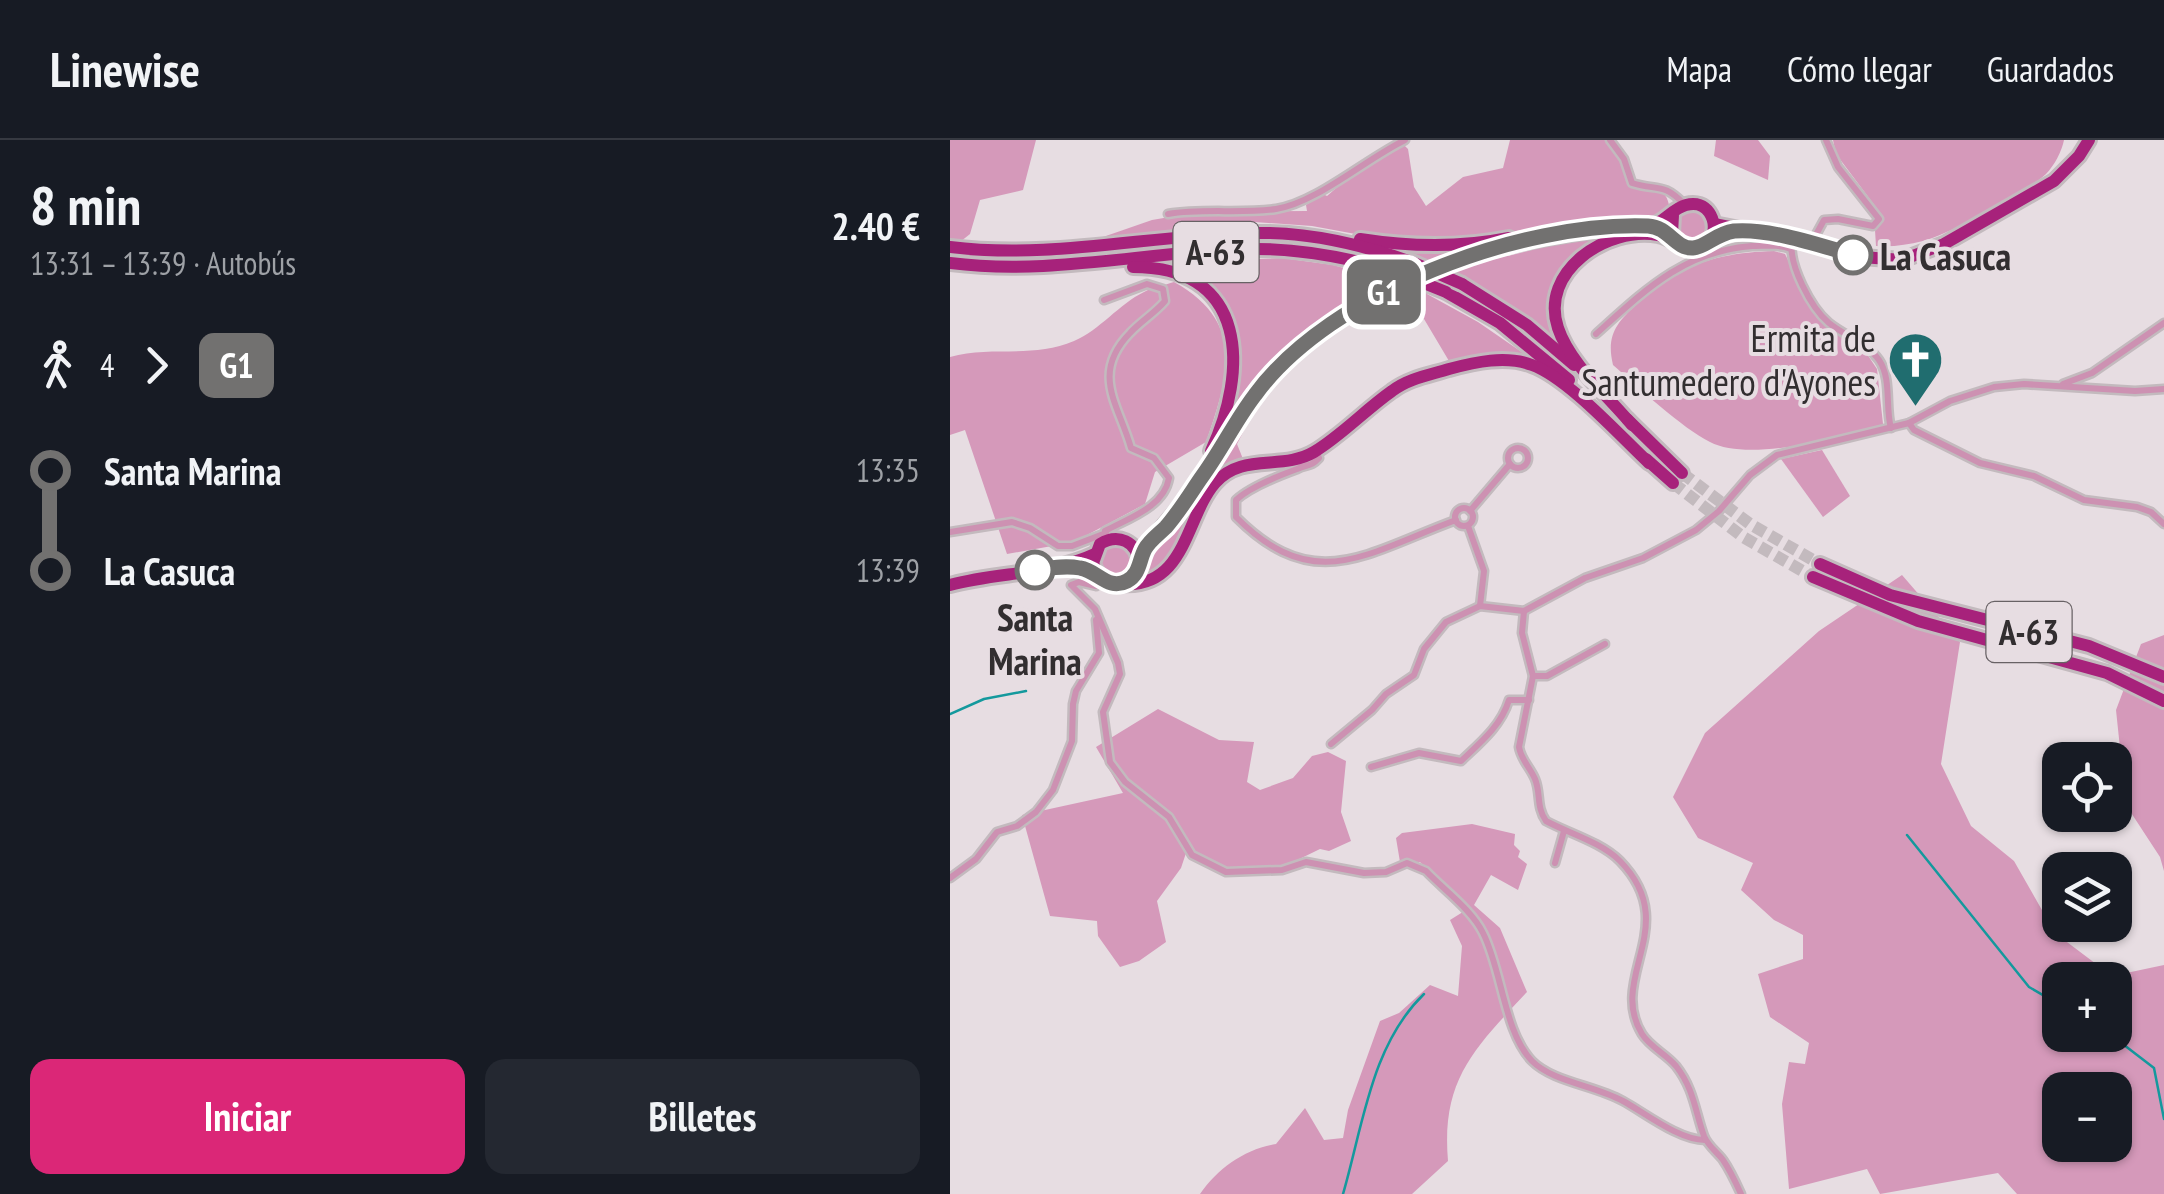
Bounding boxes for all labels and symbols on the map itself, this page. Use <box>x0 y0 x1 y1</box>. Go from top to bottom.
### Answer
road number: A-63 <box>1174 222 1258 282</box>
place label: La Casuca <box>1880 231 2011 280</box>
marker: La Casuca <box>1834 236 1872 274</box>
line badge: G1 <box>1339 260 1429 324</box>
place label: Ermita de Santumedero d'Ayones <box>1581 313 1876 406</box>
church icon: Ermita de Santumedero d'Ayones <box>1885 329 1945 408</box>
marker: Santa Marina <box>1016 551 1054 589</box>
place label: Santa Marina <box>988 592 1082 685</box>
road number: A-63 <box>1986 602 2072 662</box>

